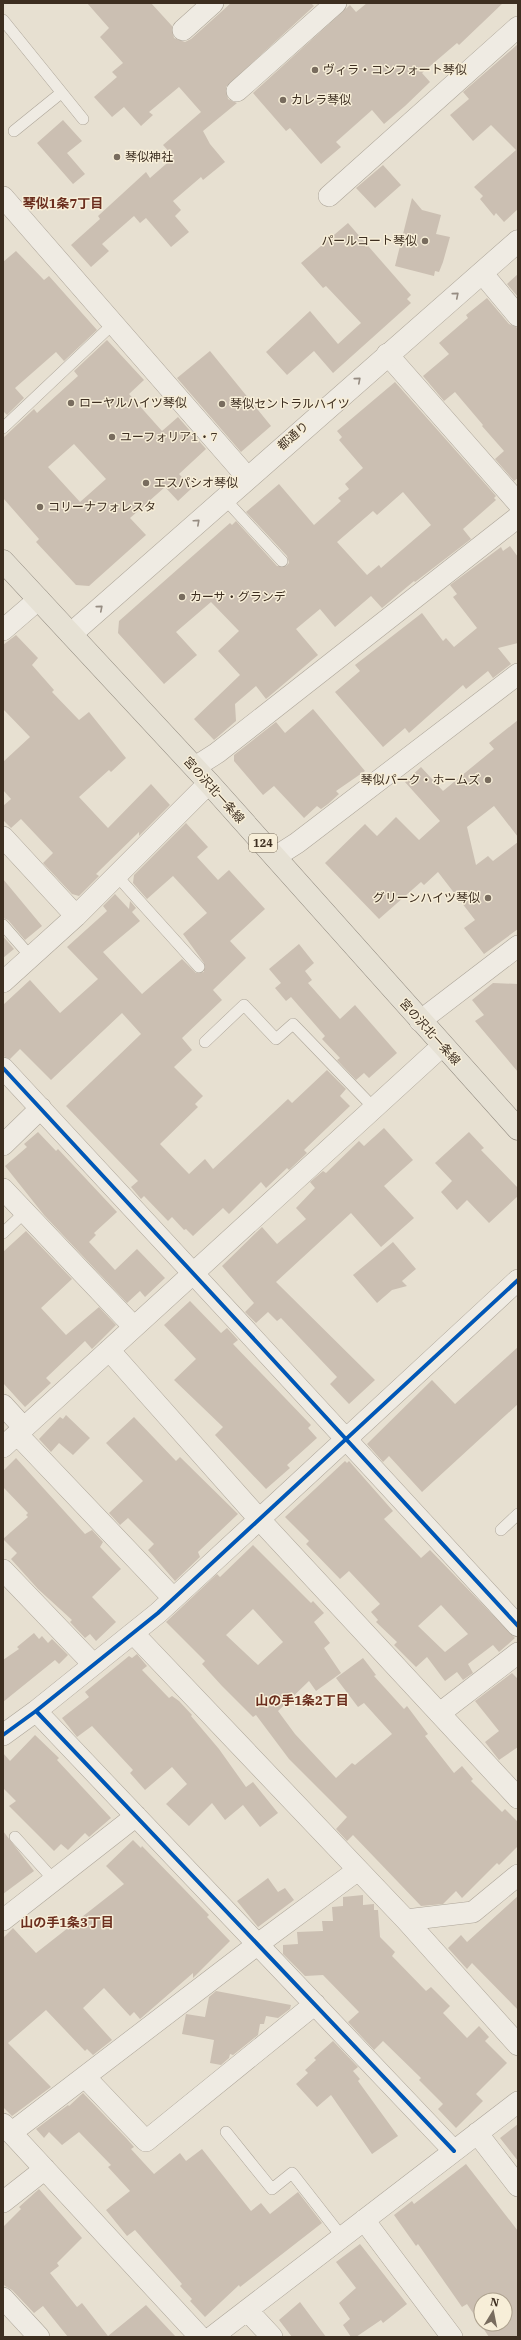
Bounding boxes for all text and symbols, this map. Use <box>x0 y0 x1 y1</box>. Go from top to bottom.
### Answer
place label: ヴィラ・コンフォート琴似 <box>323 62 467 77</box>
marker: ヴィラ・コンフォート琴似 <box>310 65 320 75</box>
place label: カレラ琴似 <box>291 92 351 107</box>
marker: カレラ琴似 <box>278 95 288 105</box>
place label: 琴似神社 <box>125 149 173 164</box>
marker: 琴似神社 <box>112 152 122 162</box>
district label: 琴似1条7丁目 <box>23 195 103 212</box>
place label: パールコート琴似 <box>321 233 417 248</box>
marker: パールコート琴似 <box>420 236 430 246</box>
one-way arrow <box>452 293 459 300</box>
one-way arrow <box>353 378 360 385</box>
place label: ローヤルハイツ琴似 <box>79 395 187 410</box>
place label: 琴似セントラルハイツ <box>230 396 350 411</box>
marker: ローヤルハイツ琴似 <box>66 398 76 408</box>
marker: 琴似セントラルハイツ <box>217 399 227 409</box>
street label: 都通り <box>274 418 311 453</box>
place label: ユーフォリア1・7 <box>120 429 218 444</box>
marker: ユーフォリア1・7 <box>107 432 117 442</box>
place label: エスパシオ琴似 <box>154 475 238 490</box>
marker: エスパシオ琴似 <box>141 478 151 488</box>
place label: コリーナフォレスタ <box>48 499 156 514</box>
marker: コリーナフォレスタ <box>35 502 45 512</box>
one-way arrow <box>192 519 200 526</box>
place label: カーサ・グランデ <box>190 589 286 604</box>
marker: カーサ・グランデ <box>177 592 187 602</box>
one-way arrow <box>95 605 103 613</box>
street label: 宮の沢北一条線 <box>181 753 248 826</box>
place label: 琴似パーク・ホームズ <box>361 772 480 787</box>
marker: 琴似パーク・ホームズ <box>483 775 493 785</box>
road number: 124 <box>249 834 277 852</box>
place label: グリーンハイツ琴似 <box>373 890 480 905</box>
marker: グリーンハイツ琴似 <box>483 893 493 903</box>
street label: 宮の沢北一条線 <box>397 995 464 1068</box>
district label: 山の手1条2丁目 <box>255 1692 349 1709</box>
district label: 山の手1条3丁目 <box>20 1914 114 1931</box>
north arrow <box>473 2292 513 2332</box>
text: N <box>489 2295 501 2310</box>

